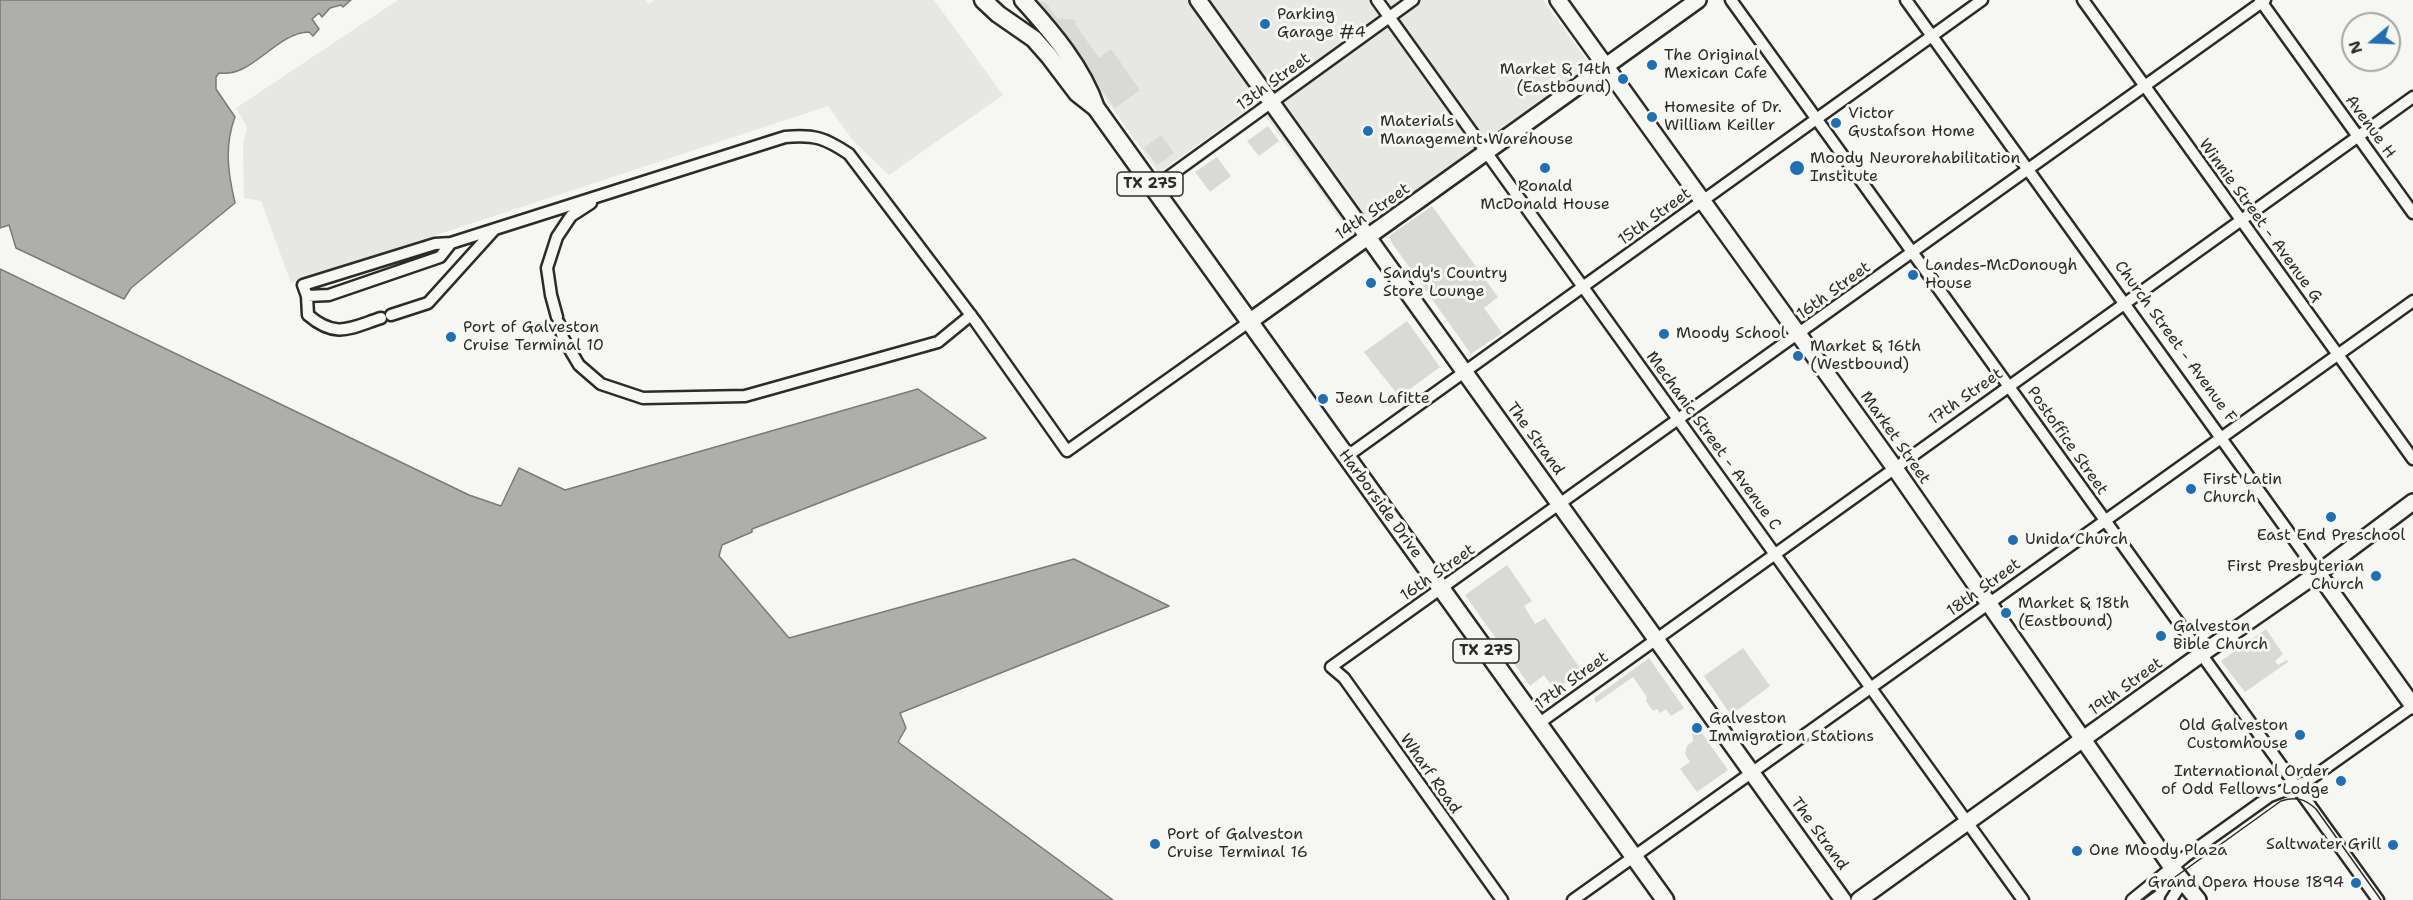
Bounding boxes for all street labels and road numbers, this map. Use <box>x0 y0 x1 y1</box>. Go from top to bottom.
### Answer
street label: 13th Street <box>1234 49 1314 115</box>
street label: Avenue H <box>2341 92 2399 162</box>
street label: Winnie Street - Avenue G <box>2194 135 2326 307</box>
road number: TX 275 <box>1117 172 1183 196</box>
street label: 14th Street <box>1332 179 1414 245</box>
street label: 15th Street <box>1615 184 1695 250</box>
street label: Church Street - Avenue F <box>2110 257 2240 427</box>
street label: 16th Street <box>1793 258 1875 324</box>
street label: Mechanic Street - Avenue C <box>1642 348 1784 534</box>
street label: 17th Street <box>1925 364 2007 430</box>
street label: Postoffice Street <box>2022 383 2112 499</box>
street label: Market Street <box>1856 388 1934 488</box>
street label: The Strand <box>1502 399 1568 479</box>
street label: Harborside Drive <box>1334 446 1426 562</box>
street label: 16th Street <box>1397 540 1479 606</box>
street label: 18th Street <box>1943 555 2025 621</box>
road number: TX 275 <box>1453 639 1519 663</box>
street label: 17th Street <box>1532 648 1612 714</box>
street label: 19th Street <box>2085 654 2167 720</box>
street label: Wharf Road <box>1395 730 1465 818</box>
street label: The Strand <box>1786 794 1852 874</box>

